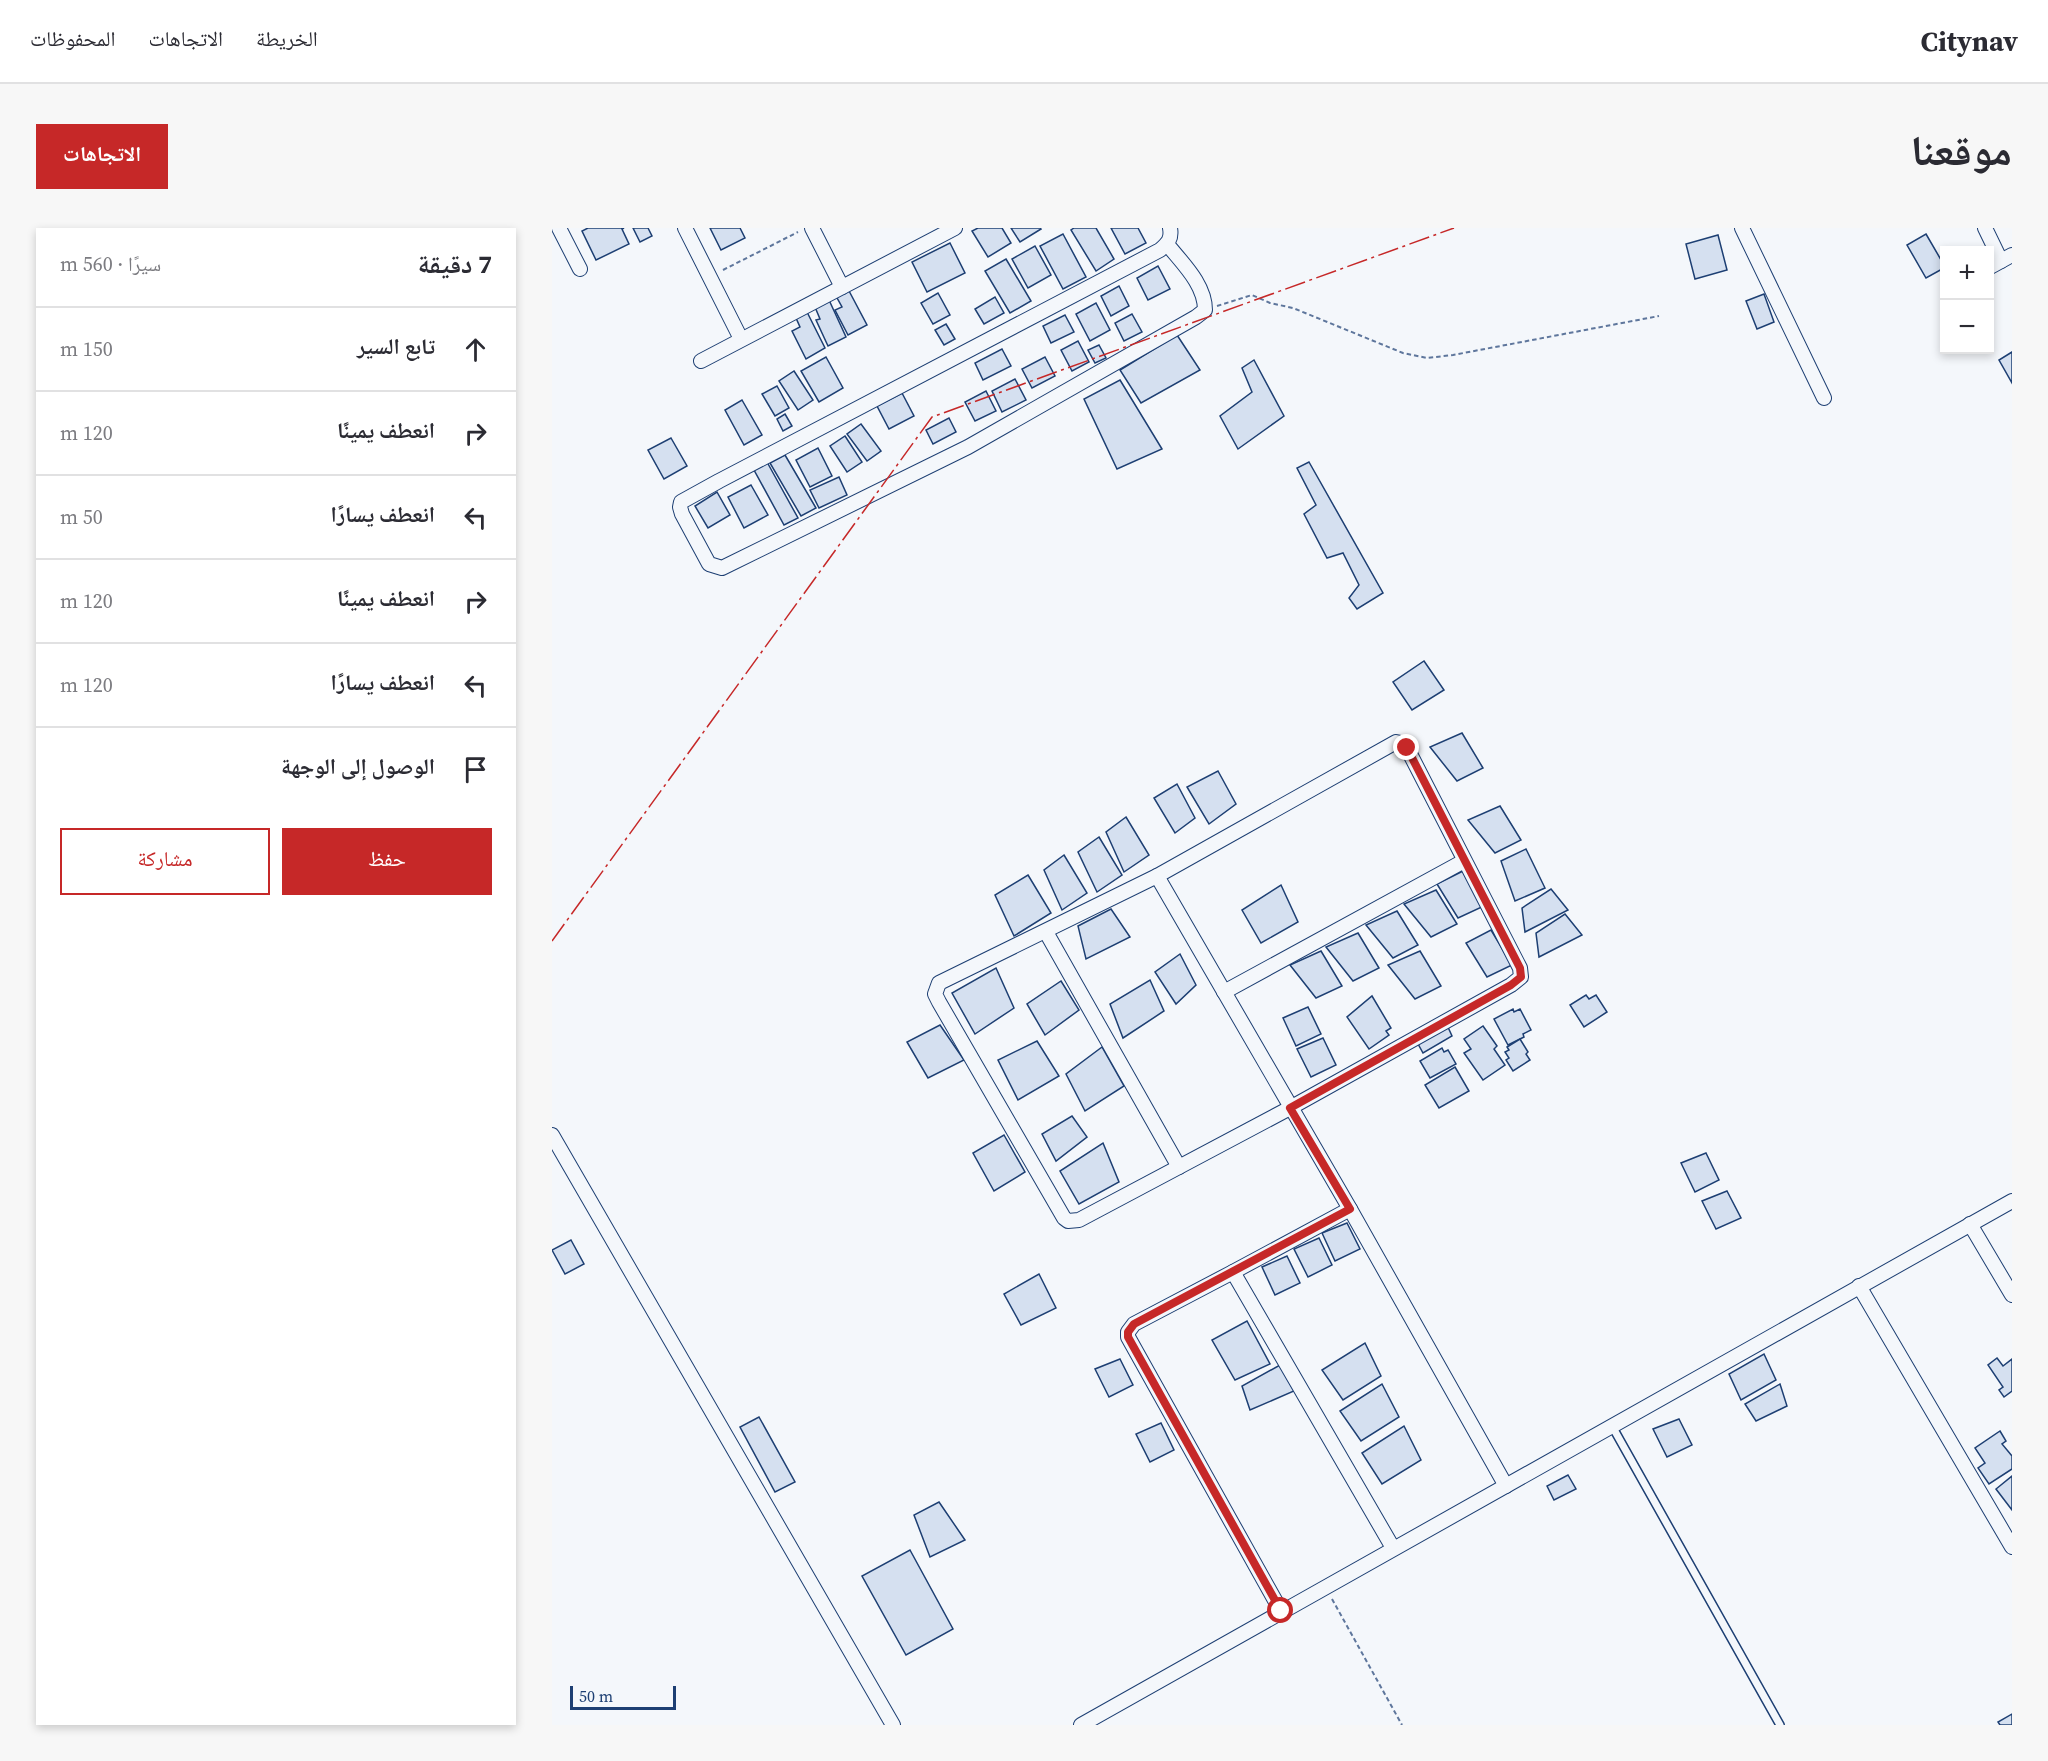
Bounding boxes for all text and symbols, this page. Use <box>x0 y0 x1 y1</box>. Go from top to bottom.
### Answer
text: Citynav <box>1921 22 2018 60</box>
text: المحفوظات <box>30 24 115 53</box>
text: الاتجاهات <box>148 24 223 53</box>
text: الخريطة <box>256 24 318 53</box>
text: موقعنا <box>1911 121 2012 179</box>
button: الاتجاهات <box>36 124 168 189</box>
text: 7 دقيقة <box>418 246 492 282</box>
map controls <box>1940 246 1994 354</box>
button: + <box>1940 246 1994 300</box>
text: سيرًا · 560 m <box>60 250 161 278</box>
button: − <box>1940 300 1994 354</box>
text: تابع السير <box>357 331 435 361</box>
icon: ahead <box>459 333 492 366</box>
text: 150 m <box>60 335 113 363</box>
text: انعطف يمينًا <box>337 415 435 445</box>
icon: right <box>459 417 492 450</box>
text: 120 m <box>60 419 113 447</box>
text: انعطف يسارًا <box>331 499 435 529</box>
icon: left <box>459 501 492 534</box>
text: 50 m <box>60 503 103 531</box>
text: انعطف يمينًا <box>337 583 435 613</box>
icon: right <box>459 585 492 618</box>
text: 120 m <box>60 587 113 615</box>
text: انعطف يسارًا <box>331 667 435 697</box>
icon: left <box>459 669 492 702</box>
text: 120 m <box>60 671 113 699</box>
route end <box>1393 734 1419 760</box>
text: الوصول إلى الوجهة <box>281 751 435 781</box>
icon: arrive <box>459 753 492 786</box>
button: مشاركة <box>60 828 270 895</box>
button: حفظ <box>282 828 492 895</box>
route start <box>1267 1597 1293 1623</box>
scale bar <box>570 1683 676 1710</box>
text: 50 m <box>579 1685 613 1707</box>

